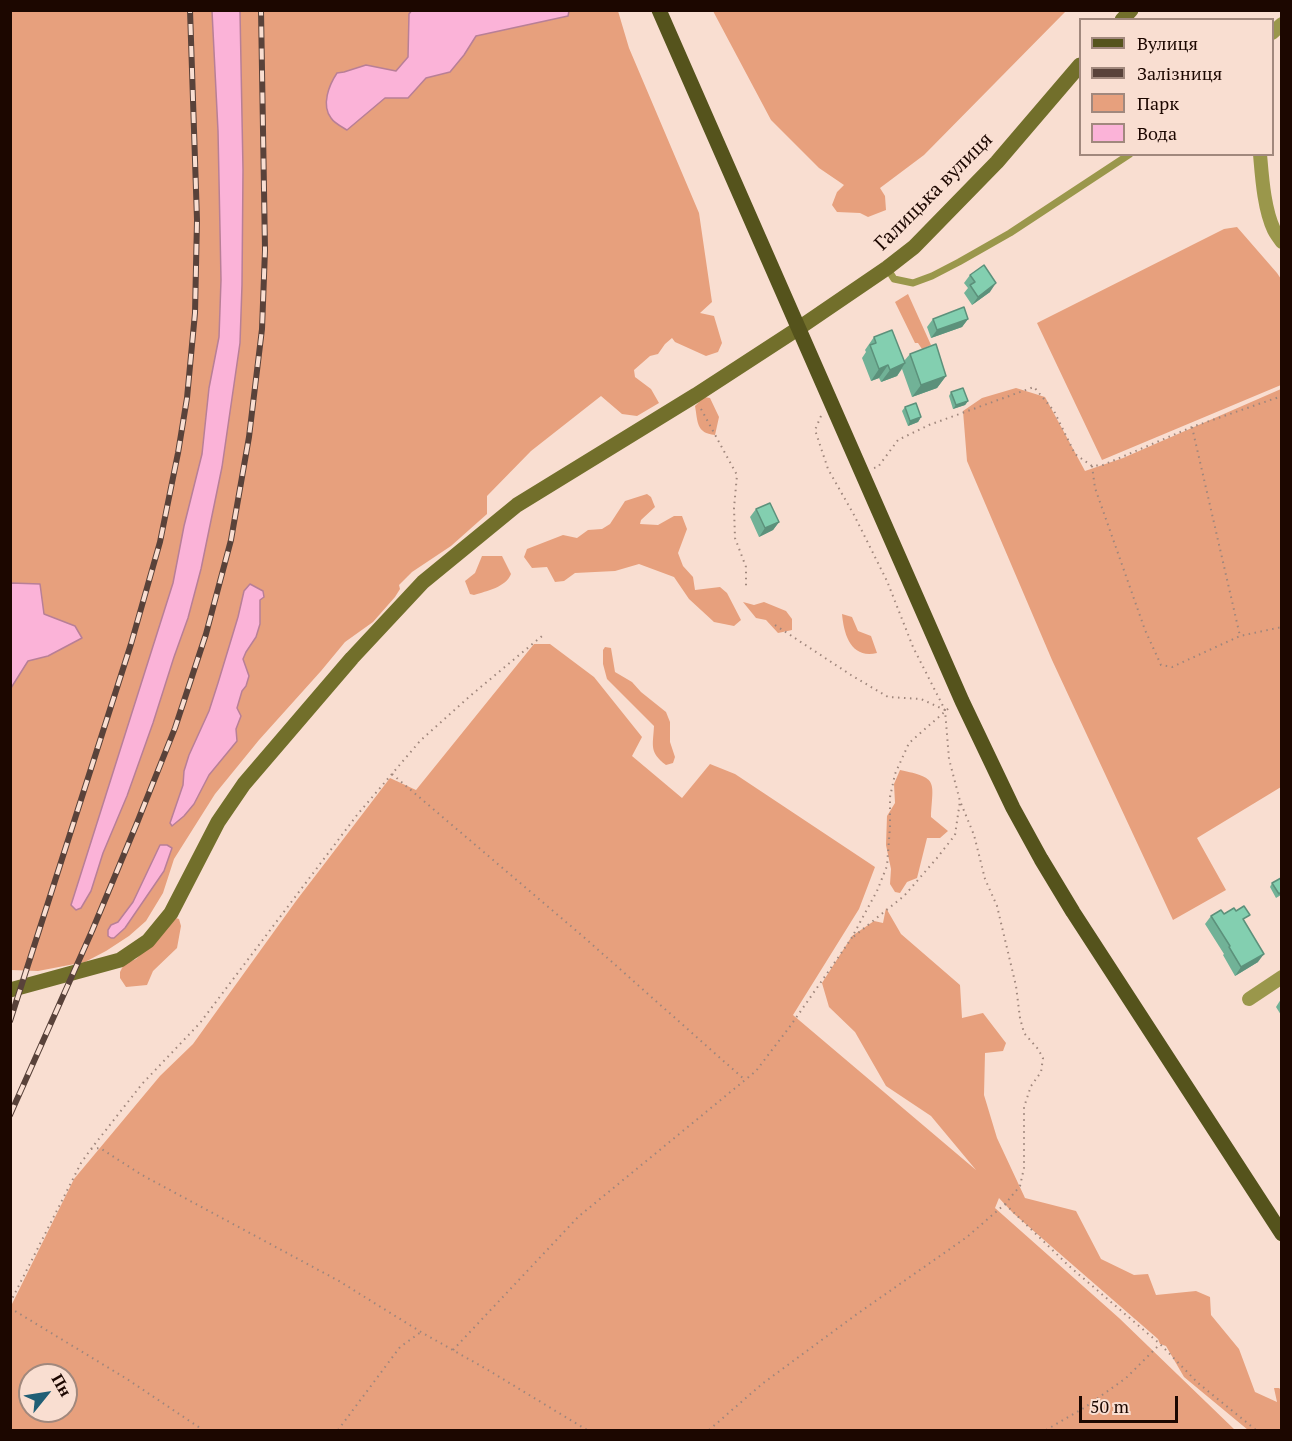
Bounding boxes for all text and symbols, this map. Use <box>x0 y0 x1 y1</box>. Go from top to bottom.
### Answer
legend <box>1079 18 1274 156</box>
text: Вулиця <box>1137 31 1198 55</box>
text: Залізниця <box>1137 61 1222 85</box>
text: Парк <box>1137 91 1179 115</box>
text: Вода <box>1137 121 1177 145</box>
street label: Галицька вулиця <box>870 128 998 256</box>
north arrow <box>18 1363 78 1423</box>
text: Пн <box>47 1370 77 1400</box>
scale bar <box>1082 1384 1181 1422</box>
text: 50 m <box>1090 1394 1129 1418</box>

